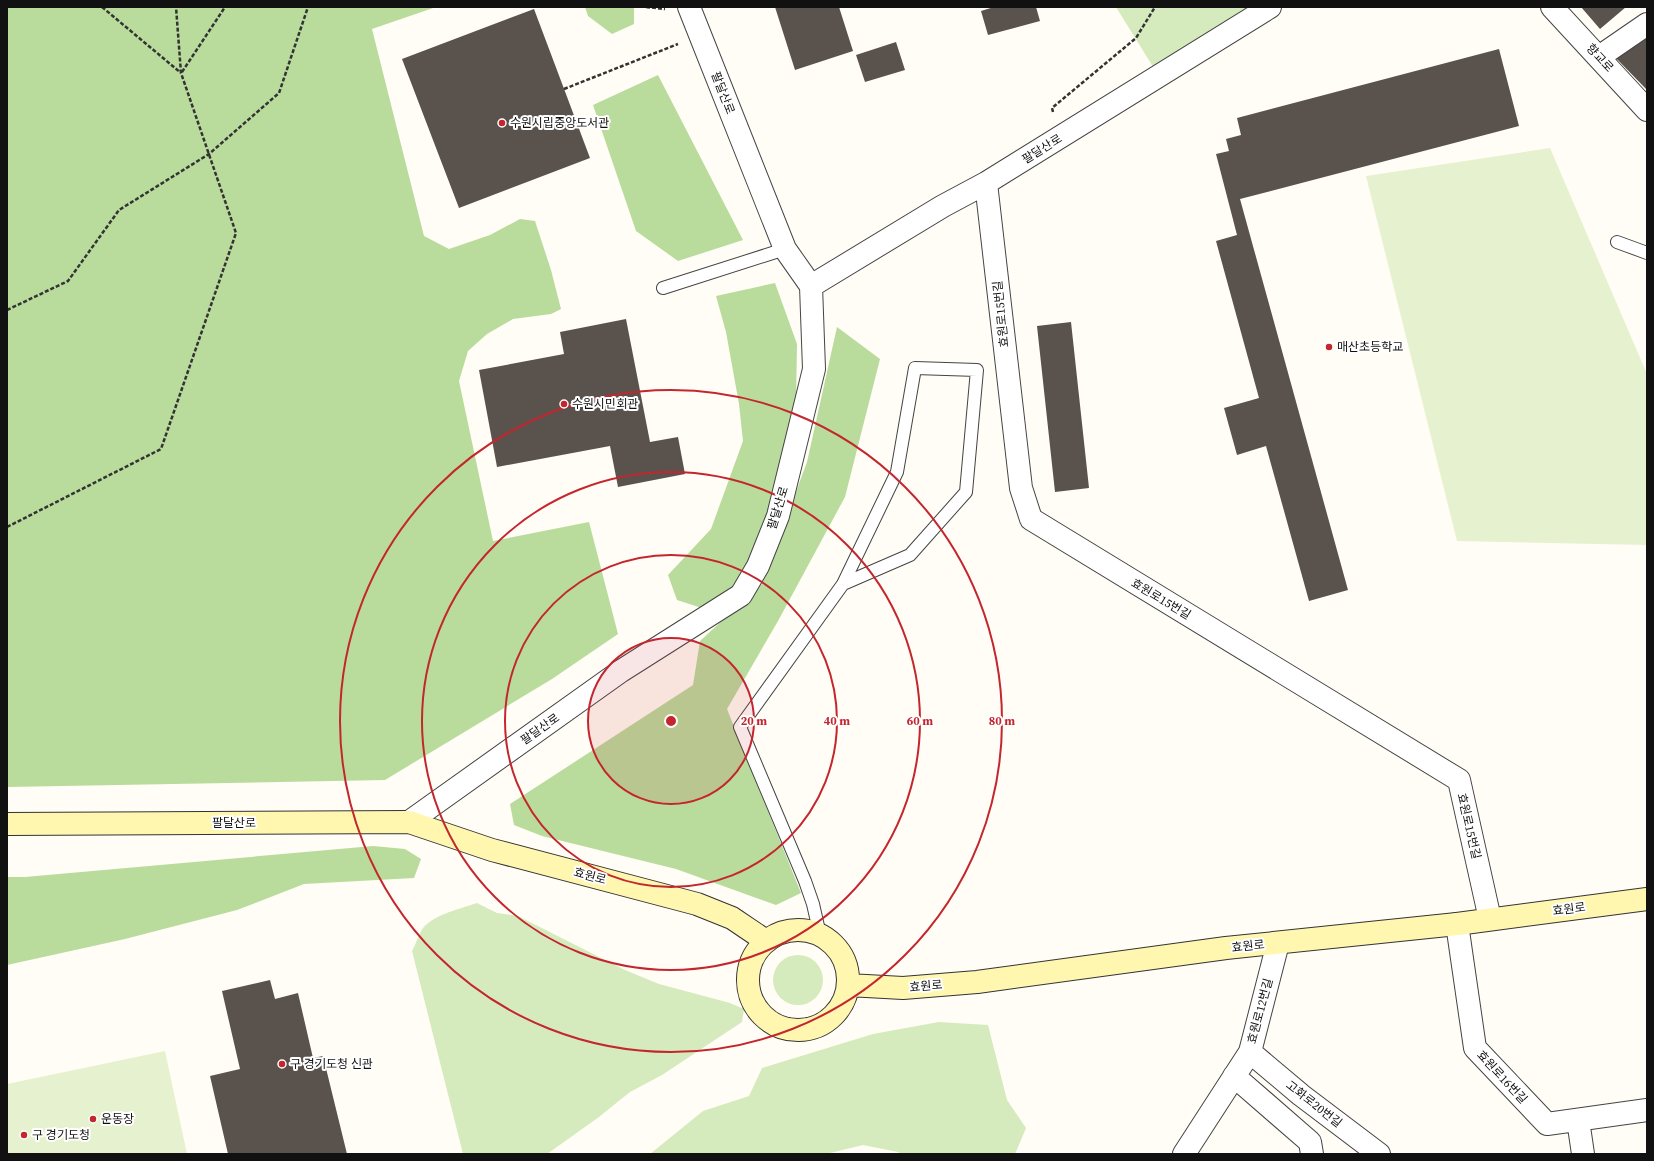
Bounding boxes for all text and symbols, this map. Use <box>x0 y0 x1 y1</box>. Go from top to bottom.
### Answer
street label: 향교로 <box>1583 40 1617 76</box>
street label: 팔달산로 <box>708 70 738 116</box>
place label: 수원시립중앙도서관 <box>510 115 609 131</box>
marker: 수원시립중앙도서관 <box>497 118 507 128</box>
street label: 팔달산로 <box>1019 131 1065 167</box>
street label: 효원로15번길 <box>990 280 1012 348</box>
place label: 매산초등학교 <box>1337 339 1403 355</box>
marker: 매산초등학교 <box>1324 342 1334 352</box>
place label: 수원시민회관 <box>572 396 638 412</box>
marker: 수원시민회관 <box>559 399 569 409</box>
street label: 팔달산로 <box>764 485 792 531</box>
street label: 효원로15번길 <box>1128 575 1194 623</box>
street label: 팔달산로 <box>517 710 563 748</box>
text: 20 m <box>741 713 767 729</box>
text: 40 m <box>824 713 850 729</box>
text: 60 m <box>907 713 933 729</box>
text: 80 m <box>989 713 1015 729</box>
centre of rings <box>664 714 678 728</box>
street label: 효원로15번길 <box>1454 791 1484 861</box>
street label: 팔달산로 <box>212 815 256 831</box>
street label: 효원로 <box>572 864 608 888</box>
street label: 효원로 <box>1552 899 1586 919</box>
street label: 효원로 <box>1231 936 1265 956</box>
street label: 효원로12번길 <box>1244 976 1276 1046</box>
street label: 효원로 <box>909 977 943 995</box>
street label: 효원로16번길 <box>1473 1047 1531 1107</box>
place label: 구 경기도청 신관 <box>290 1056 373 1072</box>
marker: 구 경기도청 신관 <box>277 1059 287 1069</box>
street label: 고화로20번길 <box>1283 1077 1345 1131</box>
place label: 운동장 <box>101 1111 134 1127</box>
marker: 운동장 <box>88 1114 98 1124</box>
place label: 구 경기도청 <box>32 1127 90 1143</box>
marker: 구 경기도청 <box>19 1130 29 1140</box>

